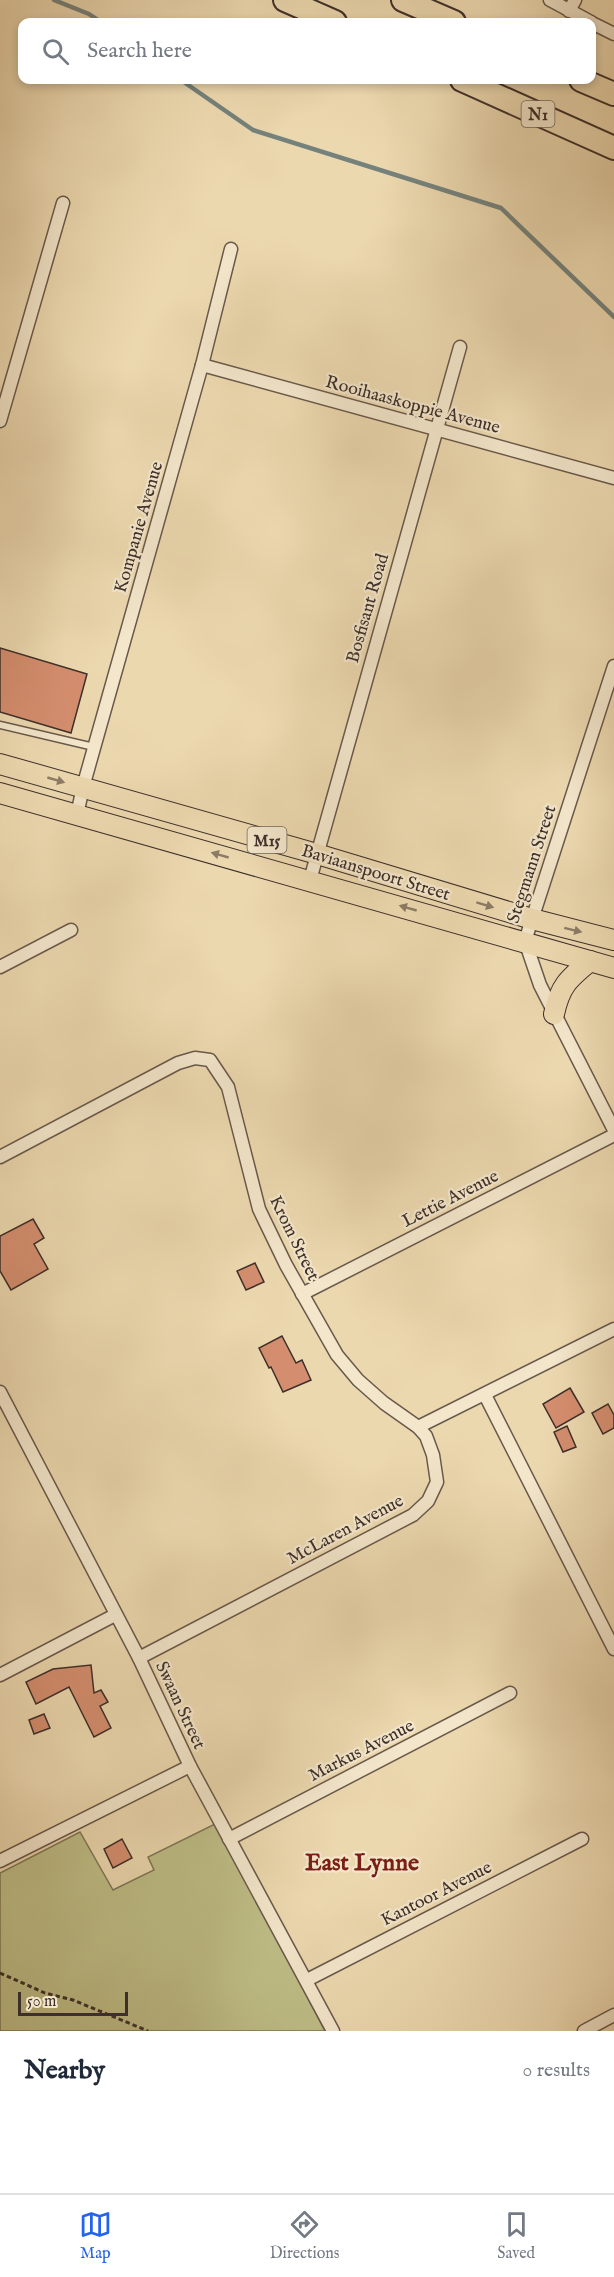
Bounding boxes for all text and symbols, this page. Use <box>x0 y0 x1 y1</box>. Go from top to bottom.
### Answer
search box <box>18 18 596 84</box>
icon: search <box>39 35 72 68</box>
text: Search here <box>87 37 192 65</box>
road number: N1 <box>522 101 554 127</box>
street label: Rooihaaskoppie Avenue <box>323 371 502 440</box>
street label: Kompanie Avenue <box>110 459 169 596</box>
street label: Bosfisant Road <box>342 551 395 666</box>
one-way arrow <box>47 776 65 785</box>
street label: Stegmann Street <box>502 802 562 926</box>
road number: M15 <box>248 827 286 853</box>
street label: Baviaanspoort Street <box>298 840 453 907</box>
one-way arrow <box>211 850 229 859</box>
one-way arrow <box>477 901 495 910</box>
one-way arrow <box>399 903 417 912</box>
one-way arrow <box>564 925 582 935</box>
street label: Lettie Avenue <box>398 1165 503 1234</box>
street label: Krom Street <box>263 1192 324 1285</box>
street label: McLaren Avenue <box>284 1490 408 1571</box>
street label: Swaan Street <box>149 1658 210 1753</box>
street label: Markus Avenue <box>305 1715 418 1788</box>
district label: East Lynne <box>305 1848 419 1879</box>
street label: Kantoor Avenue <box>377 1857 496 1932</box>
scale bar <box>18 1989 128 2016</box>
text: 50 m <box>27 1992 56 2012</box>
text: Nearby <box>24 2054 105 2087</box>
text: 0 results <box>523 2058 590 2083</box>
tab: Map <box>79 2208 112 2264</box>
tab: Directions <box>270 2208 339 2264</box>
tab: Saved <box>497 2208 535 2264</box>

